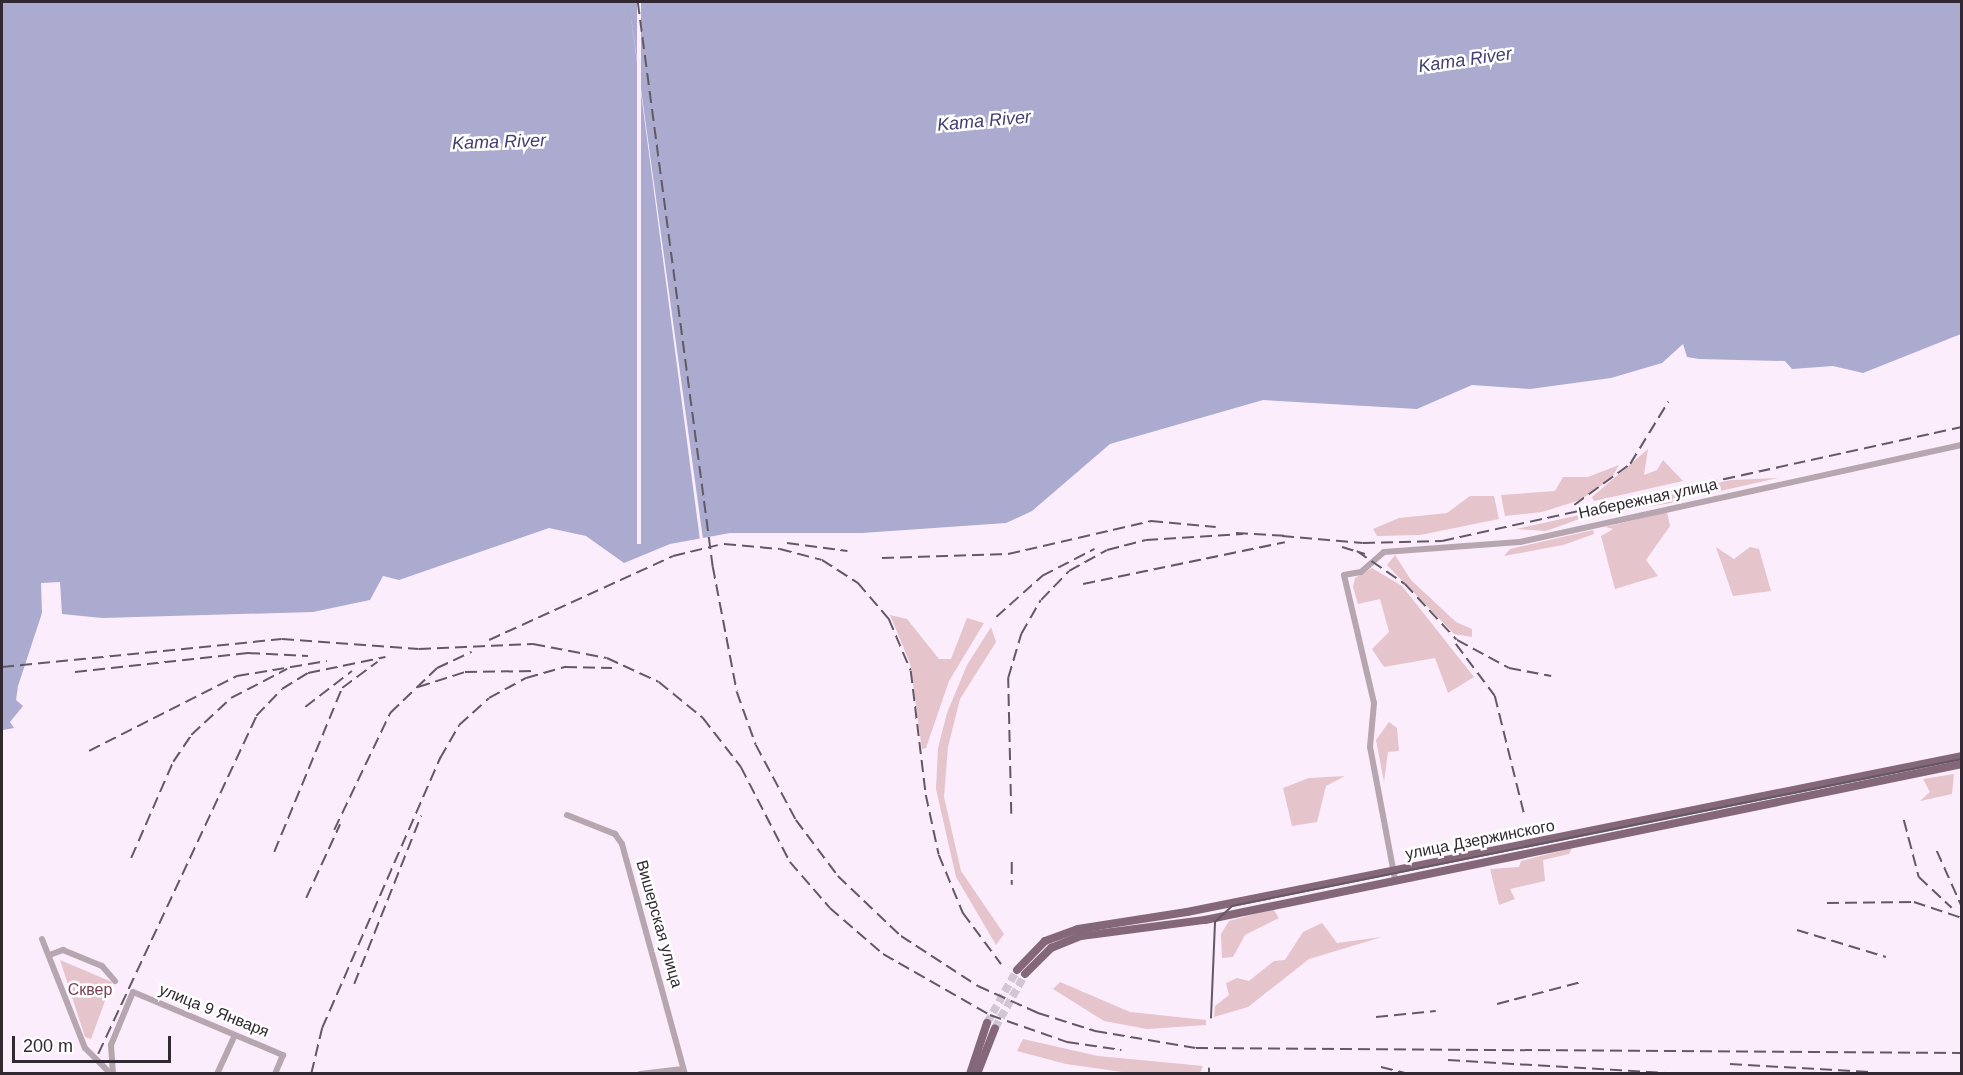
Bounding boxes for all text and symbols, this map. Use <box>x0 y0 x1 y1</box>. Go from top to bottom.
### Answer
water label: Kama River <box>1417 43 1513 77</box>
water label: Kama River <box>936 106 1032 136</box>
water label: Kama River <box>452 130 546 154</box>
street label: Набережная улица <box>1577 475 1719 523</box>
street label: улица Дзержинского <box>1404 816 1556 864</box>
street label: Вишерская улица <box>632 858 686 990</box>
park label: Сквер <box>68 980 112 1000</box>
street label: улица 9 Января <box>156 980 272 1042</box>
scale bar <box>15 1024 174 1062</box>
text: 200 m <box>23 1036 73 1056</box>

